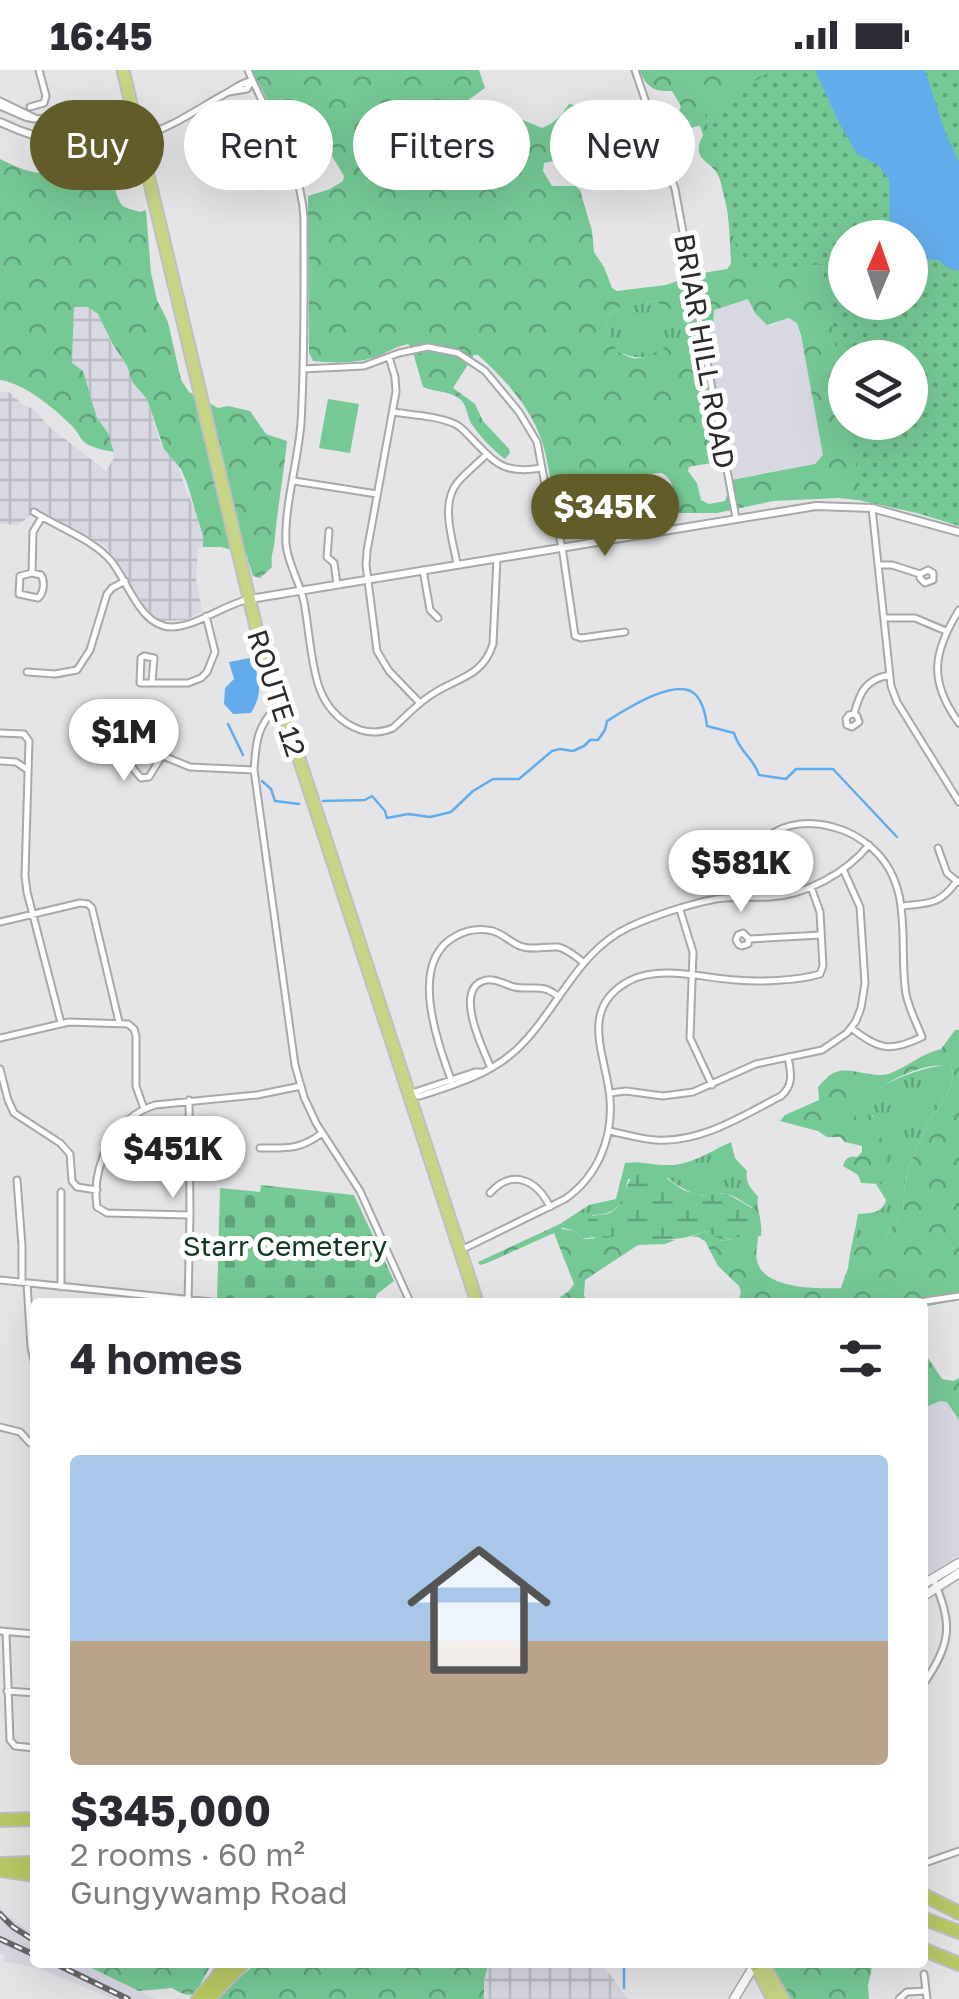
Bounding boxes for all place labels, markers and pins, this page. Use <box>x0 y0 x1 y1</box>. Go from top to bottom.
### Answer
pin: $345K <box>535 474 675 559</box>
pin: $1M <box>76 699 172 784</box>
pin: $581K <box>671 830 811 915</box>
pin: $451K <box>103 1116 243 1201</box>

